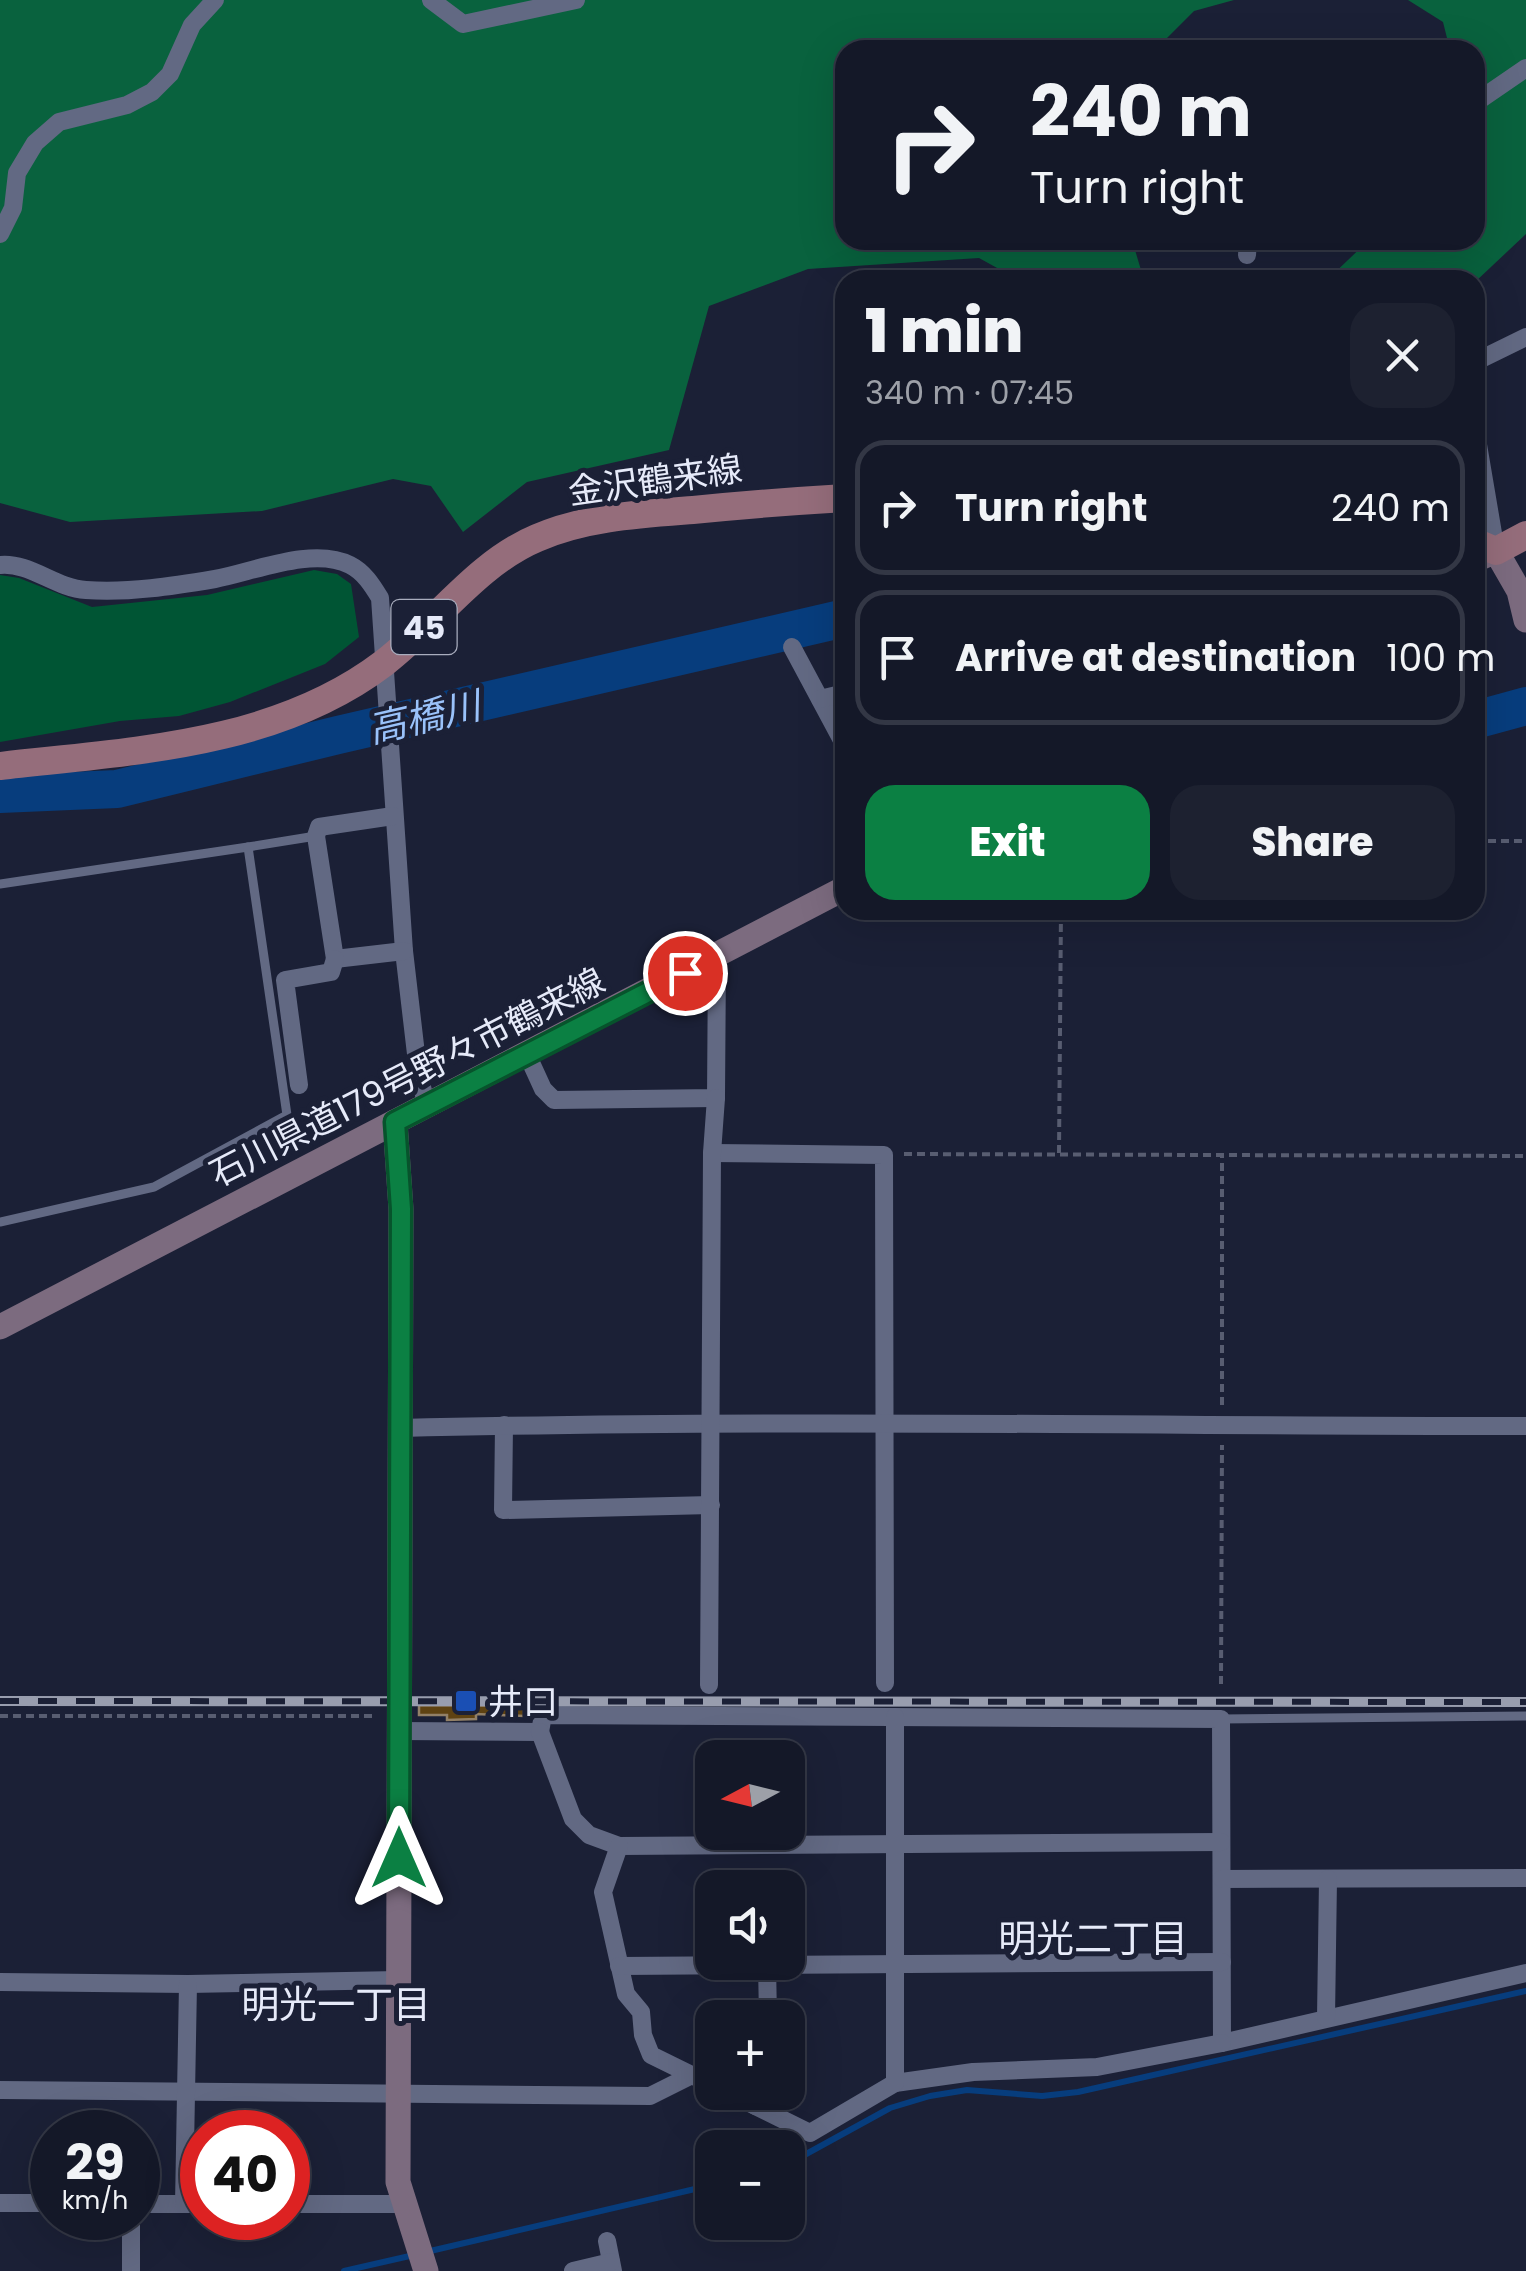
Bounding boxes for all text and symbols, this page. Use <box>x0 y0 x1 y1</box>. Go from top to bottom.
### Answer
text: 240 m <box>1030 62 1252 161</box>
icon: right <box>865 80 995 210</box>
text: Turn right <box>1030 156 1244 219</box>
text: 1 min <box>865 289 1023 373</box>
button: close <box>1350 303 1455 408</box>
text: 340 m · 07:45 <box>865 370 1074 415</box>
street label: 金沢鶴来線 <box>565 444 745 516</box>
icon: right <box>870 480 925 535</box>
text: Turn right <box>955 481 1147 534</box>
text: 240 m <box>1331 481 1450 534</box>
road number: 45 <box>392 600 456 654</box>
icon: arrive <box>870 630 925 685</box>
text: Arrive at destination <box>955 631 1356 684</box>
text: 100 m <box>1386 631 1495 684</box>
water label: 高橋川 <box>362 677 489 756</box>
button: Exit <box>865 785 1150 900</box>
button: Share <box>1170 785 1455 900</box>
pin <box>643 931 728 1016</box>
icon: arrive <box>658 946 713 1001</box>
street label: 石川県道179号野々市鶴来線 <box>201 956 613 1198</box>
place label: 井口 <box>488 1677 558 1726</box>
marker: 井口 <box>453 1688 479 1714</box>
north arrow <box>695 1740 805 1850</box>
map controls <box>695 1740 805 2240</box>
position arrow <box>347 1806 451 1910</box>
button: sound <box>695 1870 805 1980</box>
district label: 明光二丁目 <box>998 1912 1188 1965</box>
district label: 明光一丁目 <box>241 1978 431 2031</box>
button: + <box>695 2000 805 2110</box>
speed limit sign: 40 <box>180 2110 310 2240</box>
text: 29 <box>65 2127 125 2198</box>
button: − <box>695 2130 805 2240</box>
text: km/h <box>62 2183 128 2218</box>

